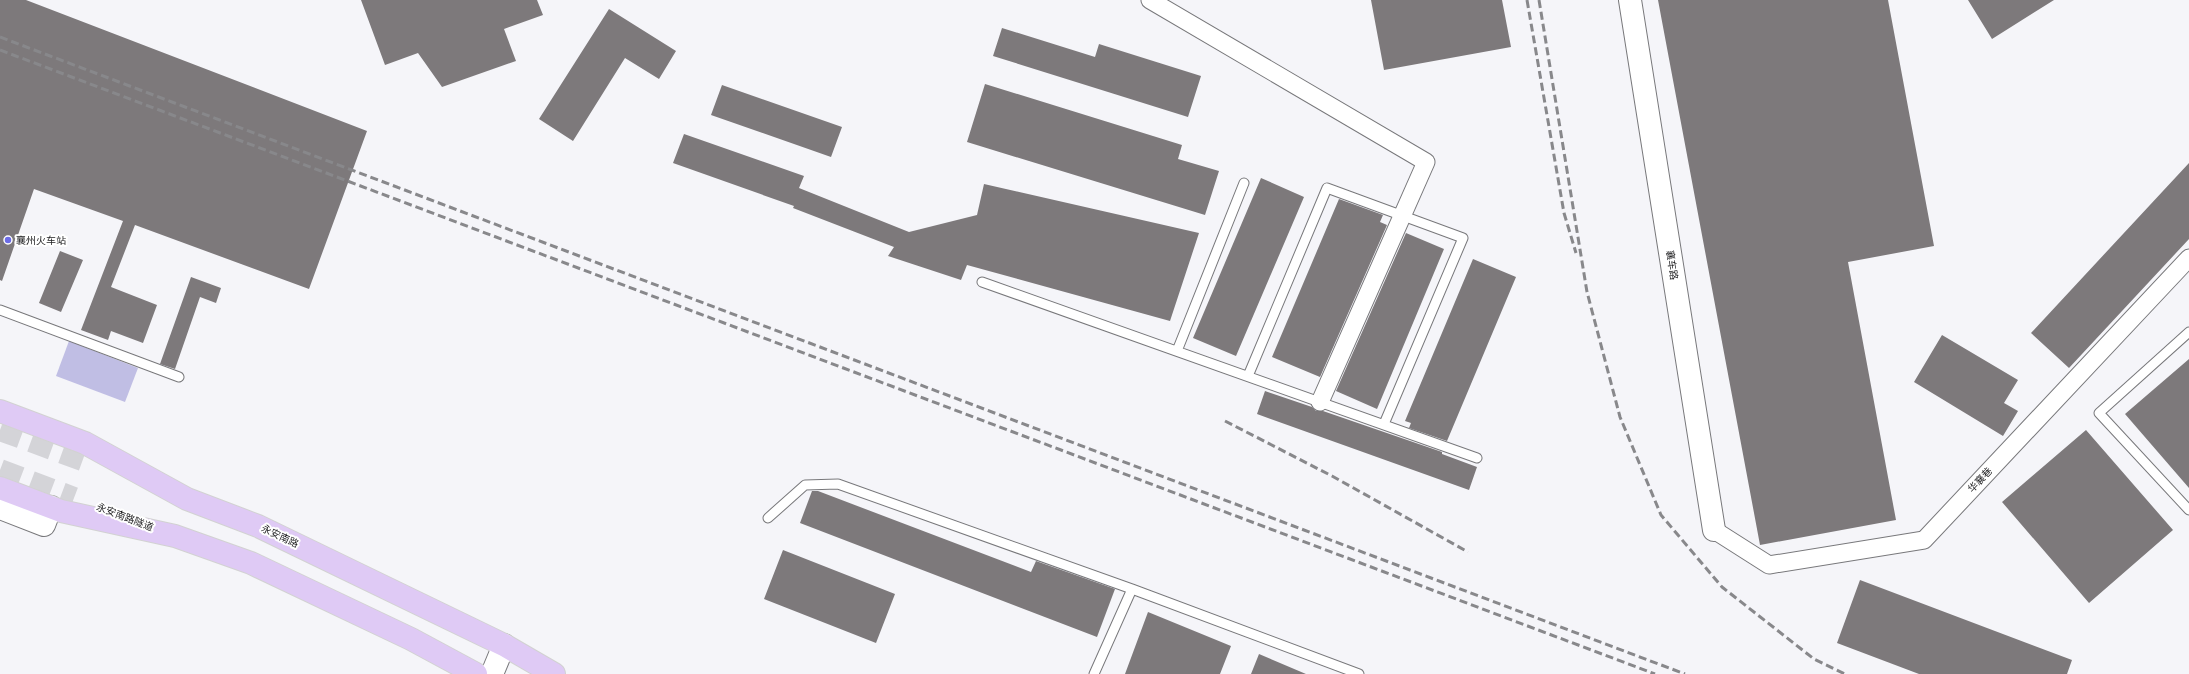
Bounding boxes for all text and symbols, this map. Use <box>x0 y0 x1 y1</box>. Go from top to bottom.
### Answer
place label: 襄州火车站 <box>16 234 66 247</box>
marker: 襄州火车站 <box>3 235 13 245</box>
street label: 襄车路 <box>1663 249 1681 281</box>
street label: 华襄巷 <box>1965 465 1995 495</box>
street label: 永安南路隧道 <box>95 500 155 534</box>
street label: 永安南路 <box>259 522 301 550</box>

